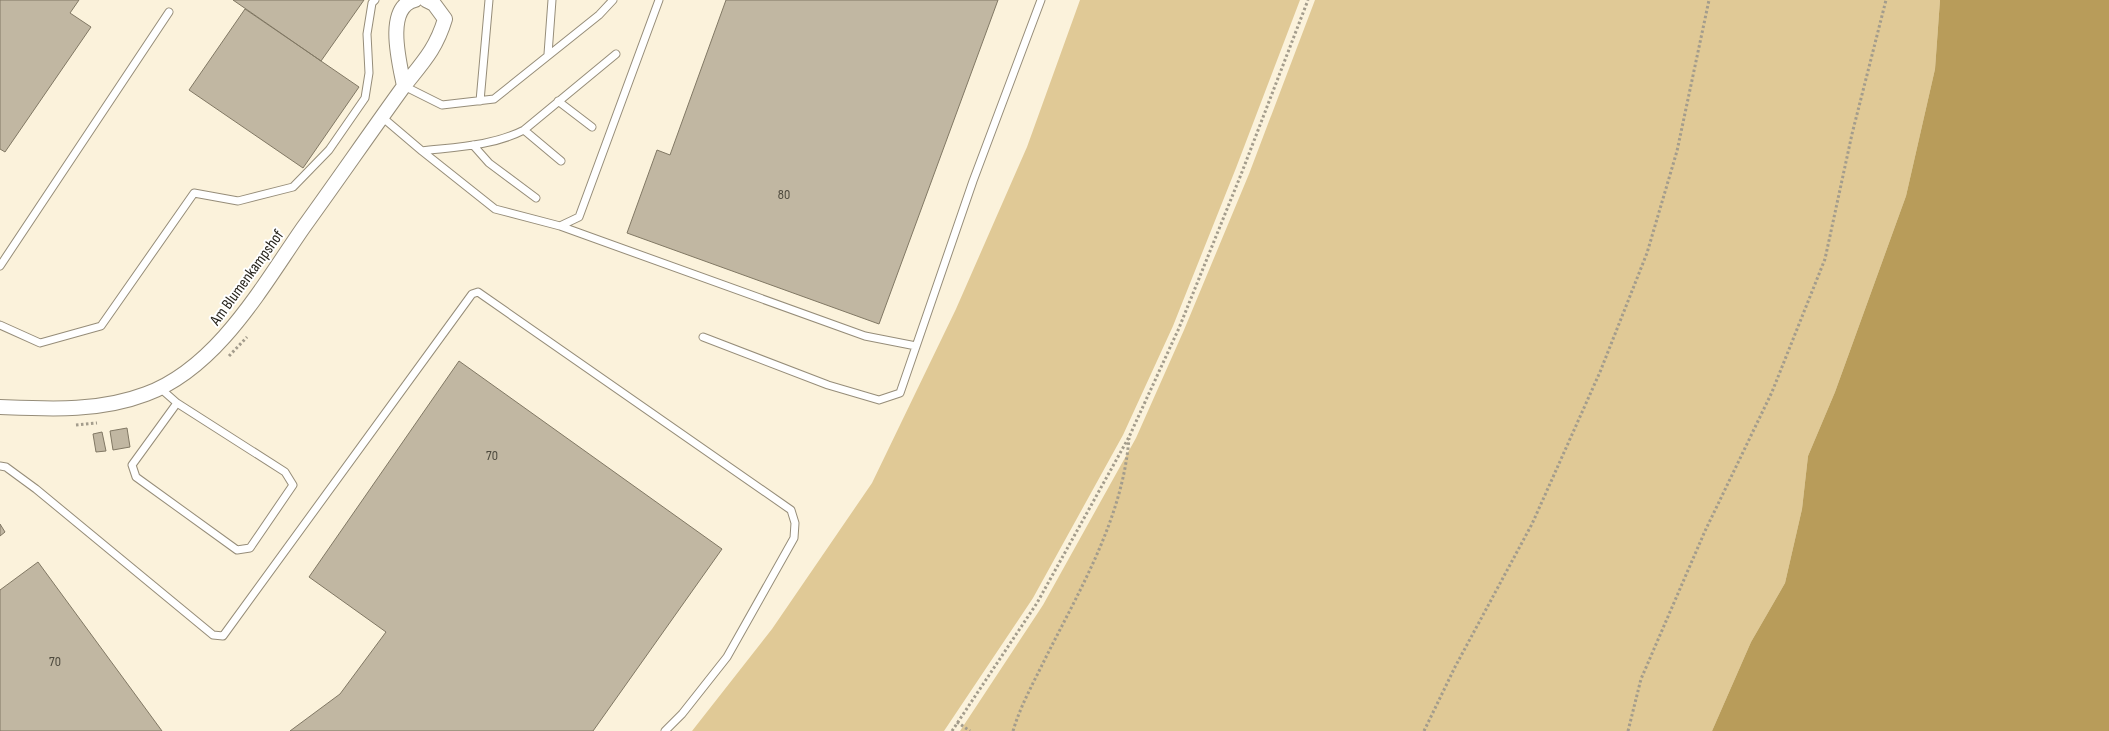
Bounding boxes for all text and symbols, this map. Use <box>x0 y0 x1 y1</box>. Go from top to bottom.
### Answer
house number: 80 <box>778 186 790 203</box>
street label: Am Blumenkampshof <box>206 226 288 330</box>
house number: 70 <box>486 447 498 464</box>
house number: 70 <box>49 653 61 670</box>

